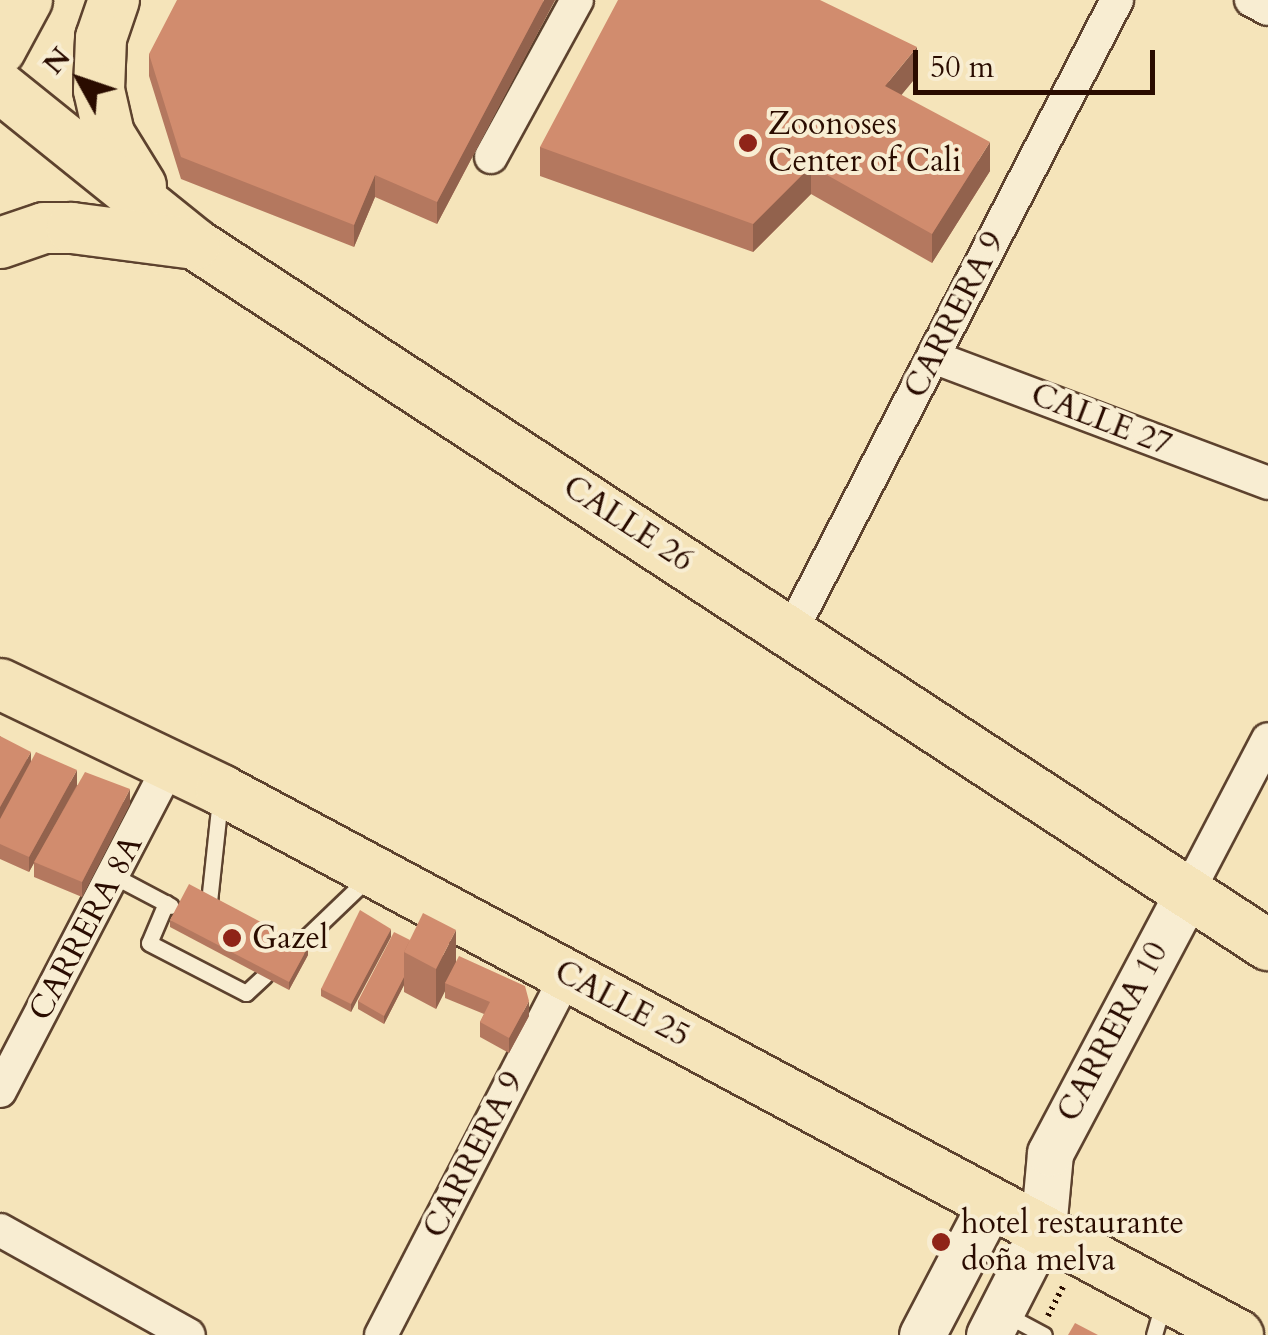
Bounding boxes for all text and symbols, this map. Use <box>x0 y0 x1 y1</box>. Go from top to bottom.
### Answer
north arrow <box>30 30 130 130</box>
scale bar <box>918 30 1160 92</box>
text: N <box>35 39 79 82</box>
text: 50 m <box>930 47 994 88</box>
place label: Zoonoses Center of Cali <box>768 106 961 181</box>
marker: Zoonoses Center of Cali <box>737 132 759 154</box>
street label: CARRERA 9 <box>897 226 1013 404</box>
street label: CALLE 27 <box>1025 376 1177 464</box>
street label: CALLE 26 <box>556 468 700 580</box>
street label: CARRERA 8A <box>21 829 151 1027</box>
place label: Gazel <box>252 919 328 957</box>
marker: Gazel <box>221 927 243 949</box>
street label: CARRERA 10 <box>1050 936 1176 1128</box>
street label: CALLE 25 <box>548 953 696 1055</box>
street label: CARRERA 9 <box>416 1066 532 1244</box>
place label: hotel restaurante doña melva <box>961 1205 1184 1280</box>
marker: hotel restaurante doña melva <box>930 1231 952 1253</box>

